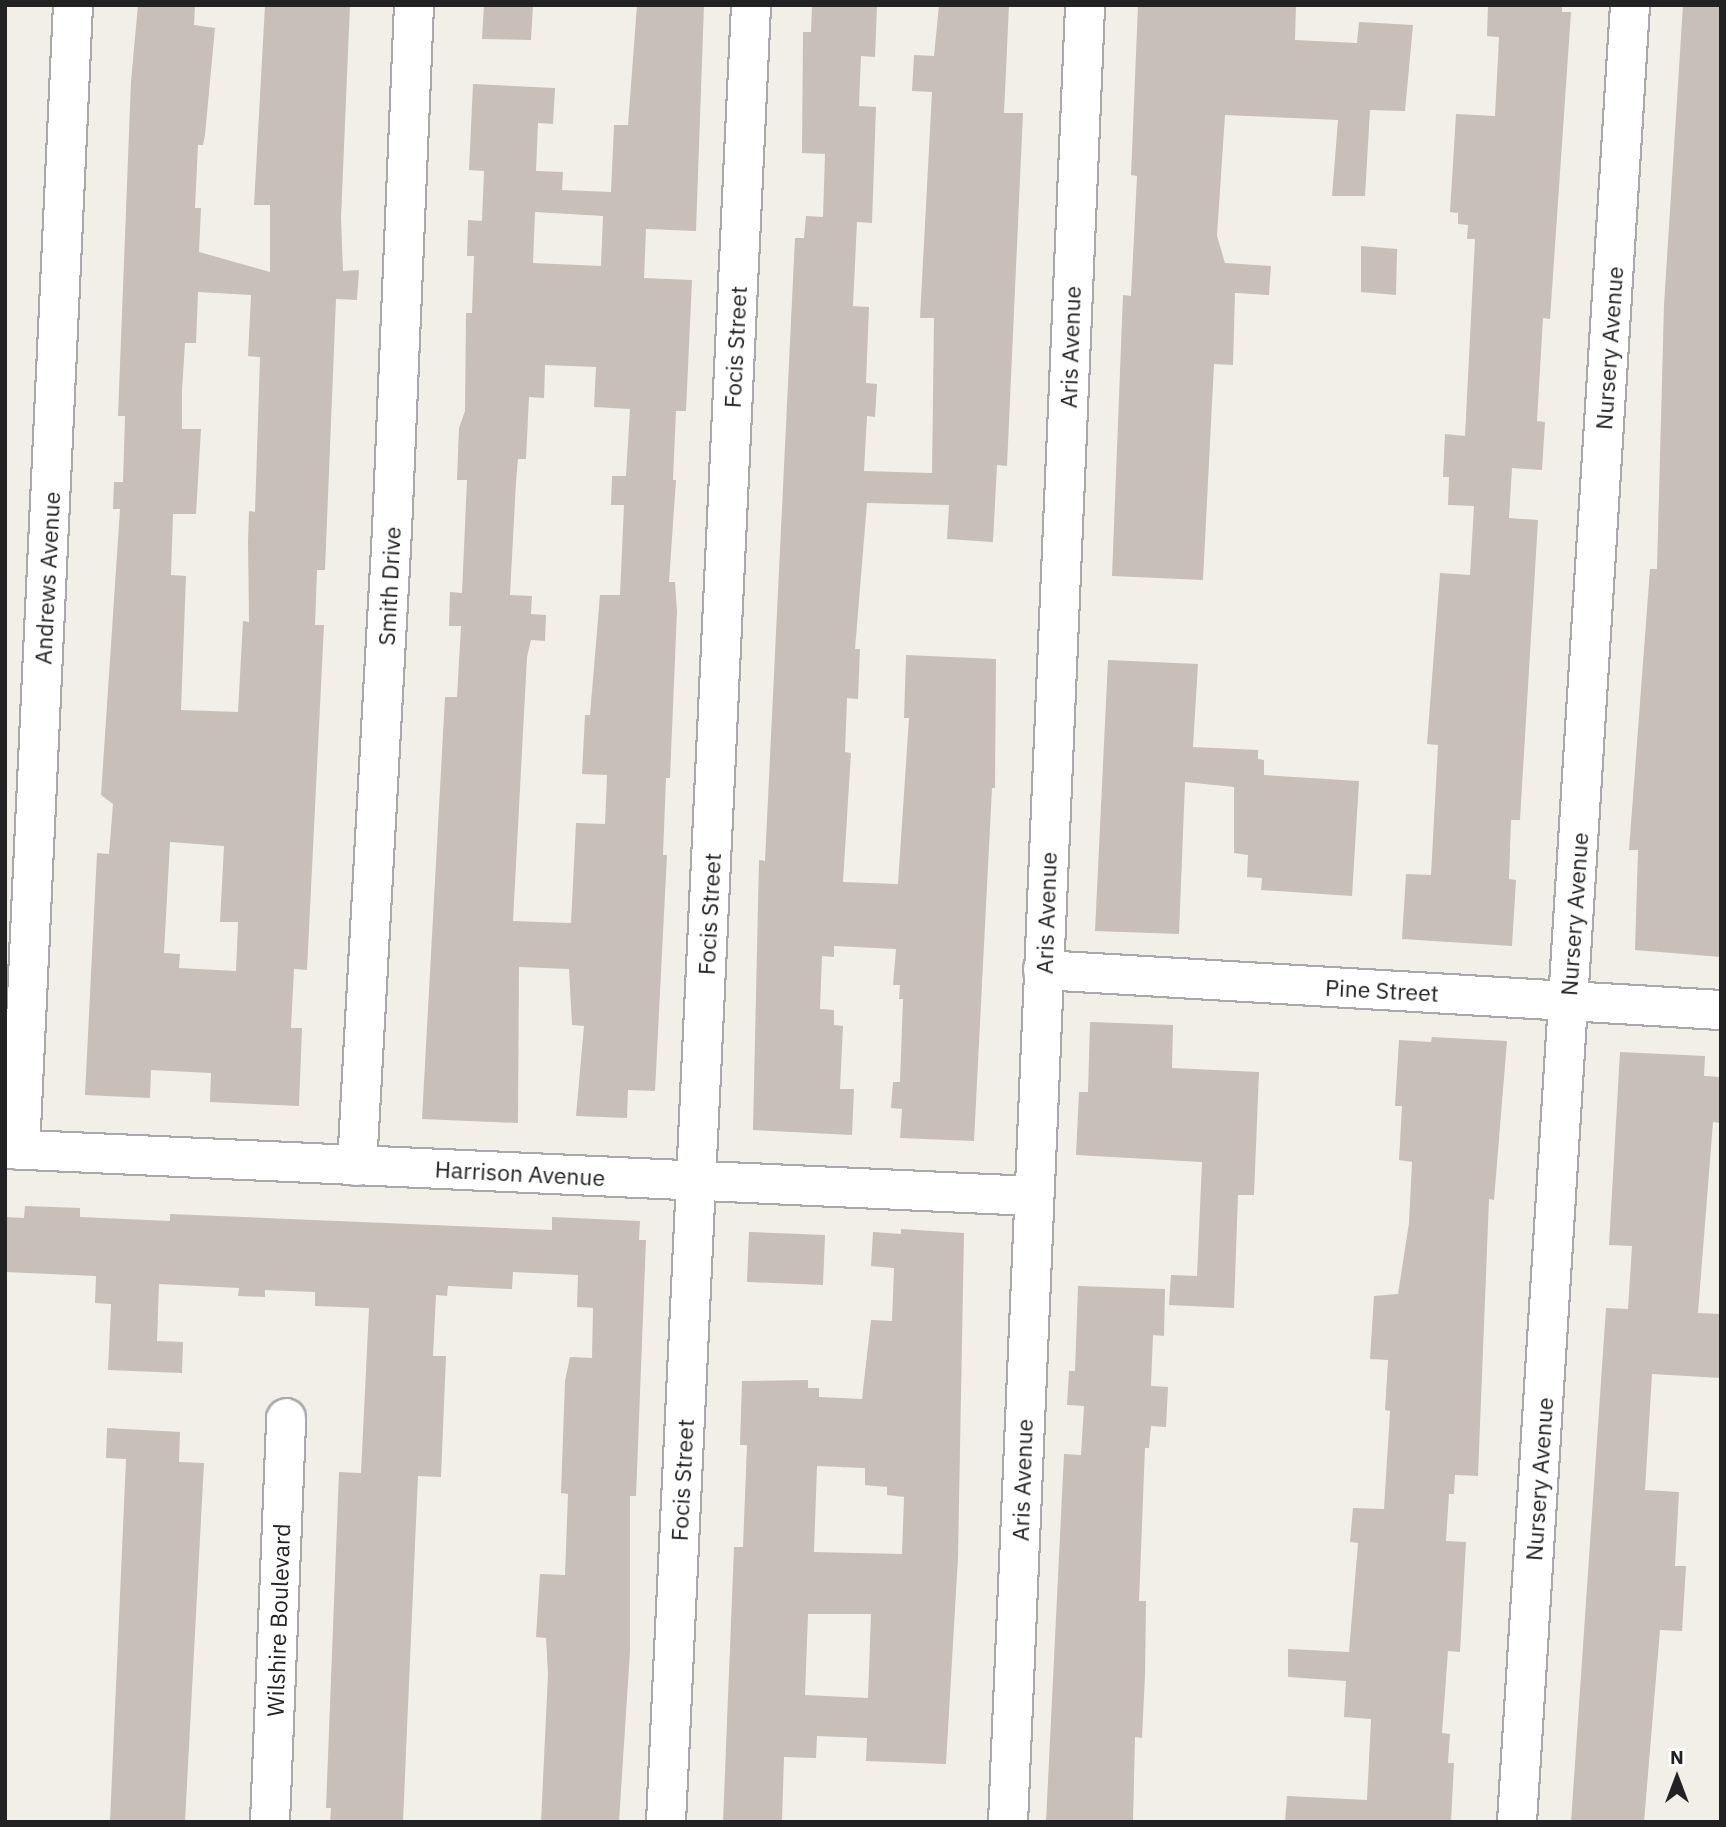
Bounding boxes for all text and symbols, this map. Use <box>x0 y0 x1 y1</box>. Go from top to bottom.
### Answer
street label: Nursery Avenue <box>1590 265 1628 431</box>
street label: Focis Street <box>718 285 752 409</box>
street label: Aris Avenue <box>1054 285 1086 409</box>
street label: Andrews Avenue <box>29 491 65 665</box>
street label: Smith Drive <box>372 526 406 646</box>
street label: Nursery Avenue <box>1555 831 1593 997</box>
street label: Aris Avenue <box>1030 851 1062 975</box>
street label: Focis Street <box>692 852 726 976</box>
street label: Pine Street <box>1324 973 1440 1007</box>
street label: Harrison Avenue <box>434 1155 606 1191</box>
street label: Nursery Avenue <box>1520 1396 1558 1562</box>
street label: Focis Street <box>665 1418 699 1542</box>
street label: Aris Avenue <box>1006 1418 1038 1542</box>
street label: Wilshire Boulevard <box>261 1523 295 1717</box>
north arrow <box>1642 1743 1712 1813</box>
text: N <box>1670 1745 1684 1769</box>

